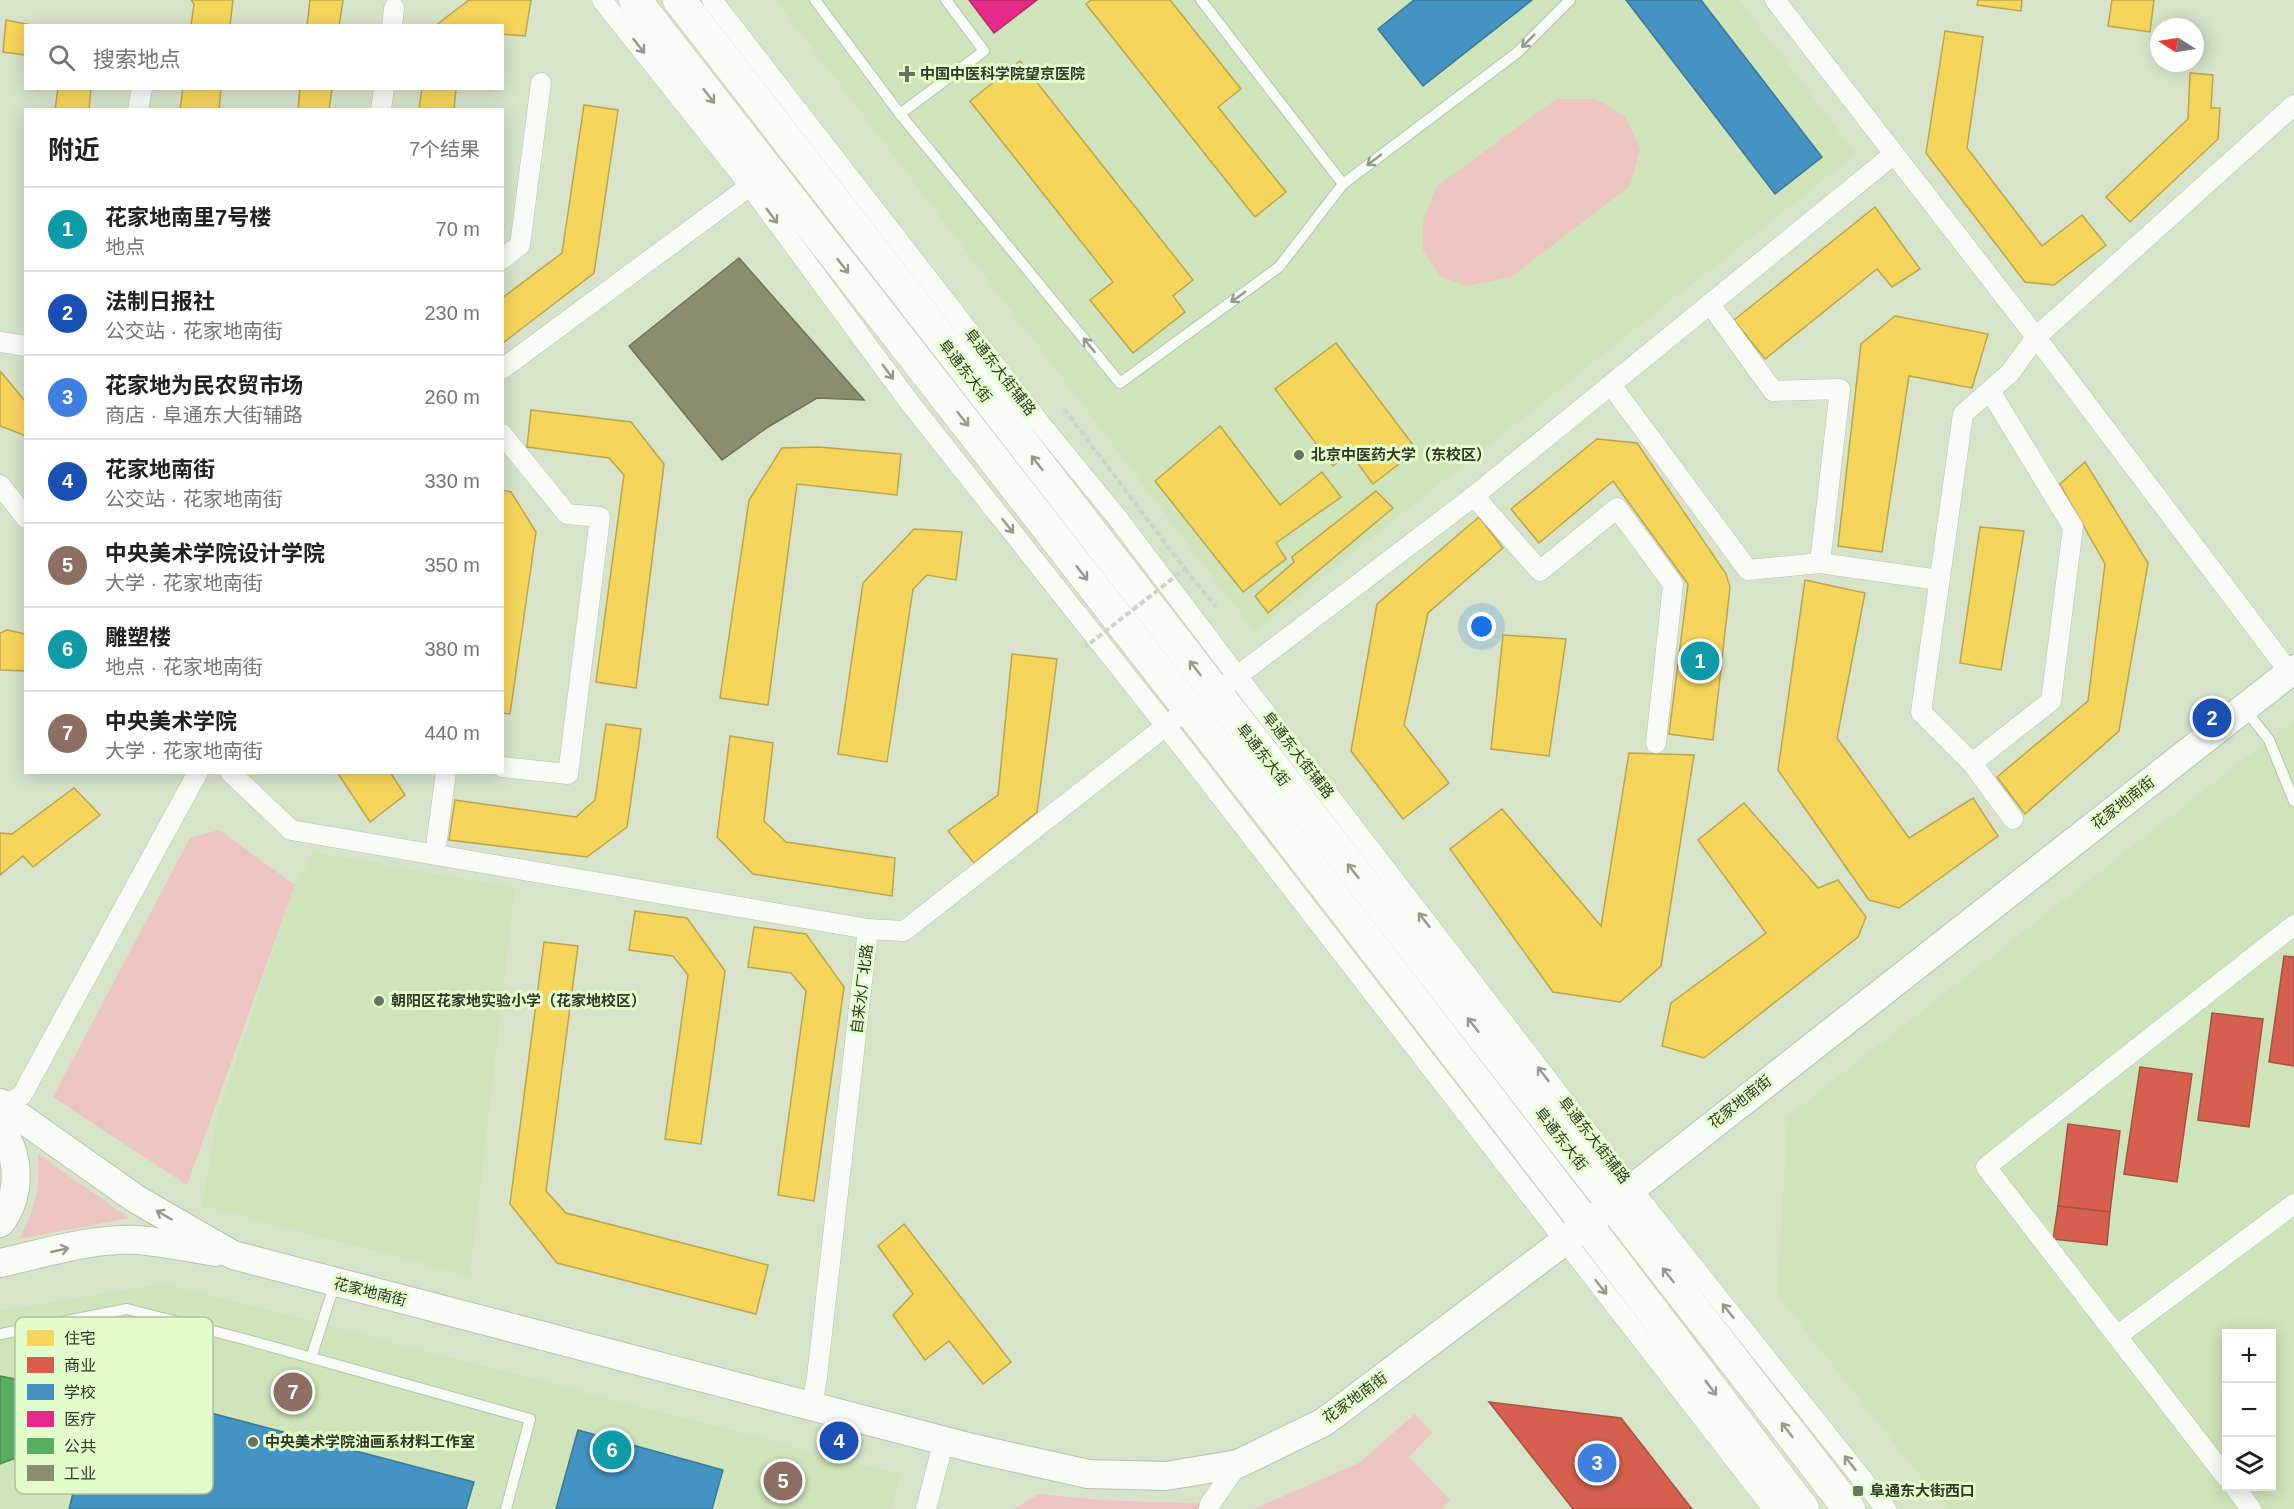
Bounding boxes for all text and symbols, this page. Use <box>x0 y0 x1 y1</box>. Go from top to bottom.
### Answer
north arrow <box>2150 18 2204 72</box>
search box <box>24 24 504 90</box>
one-way arrow <box>1521 34 1536 48</box>
one-way arrow <box>632 38 645 54</box>
icon: search <box>45 41 78 74</box>
text: 搜索地点 <box>93 47 181 72</box>
marker: 中国中医科学院望京医院 <box>898 65 916 83</box>
place label: 中国中医科学院望京医院 <box>920 65 1085 82</box>
one-way arrow <box>703 87 716 103</box>
text: 附近 <box>48 135 100 165</box>
text: 7个结果 <box>409 138 480 160</box>
one-way arrow <box>1367 154 1383 167</box>
text: 花家地南里7号楼 <box>105 205 271 230</box>
one-way arrow <box>766 207 778 223</box>
text: 1 <box>62 218 73 240</box>
text: 70 m <box>436 218 480 240</box>
text: 地点 <box>105 236 145 258</box>
one-way arrow <box>836 257 849 273</box>
text: 法制日报社 <box>105 289 215 314</box>
one-way arrow <box>1231 291 1247 303</box>
text: 2 <box>62 302 73 324</box>
text: 230 m <box>424 302 480 324</box>
text: 公交站 · 花家地南街 <box>105 320 283 342</box>
street label: 阜通东大街辅路 <box>961 325 1039 418</box>
street label: 阜通东大街 <box>936 336 995 405</box>
one-way arrow <box>1083 337 1096 353</box>
one-way arrow <box>882 364 894 380</box>
text: 花家地为民农贸市场 <box>105 373 303 398</box>
text: 3 <box>62 386 73 408</box>
text: 260 m <box>424 386 480 408</box>
text: 商店 · 阜通东大街辅路 <box>105 404 303 426</box>
one-way arrow <box>956 411 969 427</box>
place label: 北京中医药大学（东校区） <box>1311 446 1491 463</box>
marker: 北京中医药大学（东校区） <box>1292 448 1306 462</box>
one-way arrow <box>1031 456 1043 472</box>
text: 花家地南街 <box>105 457 215 482</box>
text: 4 <box>62 470 73 492</box>
text: 330 m <box>424 470 480 492</box>
text: 公交站 · 花家地南街 <box>105 488 283 510</box>
one-way arrow <box>1002 518 1015 534</box>
text: 中央美术学院设计学院 <box>105 541 325 566</box>
text: 5 <box>62 554 73 576</box>
text: 350 m <box>424 554 480 576</box>
one-way arrow <box>1076 565 1089 581</box>
text: 大学 · 花家地南街 <box>105 572 263 594</box>
your location <box>1467 612 1496 641</box>
text: 雕塑楼 <box>105 625 171 650</box>
text: 6 <box>62 638 73 660</box>
text: 380 m <box>424 638 480 660</box>
pin: 1 <box>1680 638 1720 684</box>
text: 地点 · 花家地南街 <box>105 656 263 678</box>
one-way arrow <box>1188 660 1201 676</box>
pin: 2 <box>2192 696 2232 740</box>
street label: 阜通东大街辅路 <box>1259 708 1337 801</box>
text: 中央美术学院 <box>105 709 237 734</box>
street label: 阜通东大街 <box>1234 720 1293 789</box>
text: 7 <box>62 722 73 744</box>
text: 440 m <box>424 722 480 744</box>
text: 大学 · 花家地南街 <box>105 740 263 762</box>
street label: 花家地南街 <box>2088 773 2157 832</box>
one-way arrow <box>1347 864 1360 880</box>
one-way arrow <box>1418 912 1431 928</box>
street label: 自来水厂北路 <box>848 943 875 1035</box>
place label: 朝阳区花家地实验小学（花家地校区） <box>391 992 646 1009</box>
marker: 朝阳区花家地实验小学（花家地校区） <box>372 994 386 1008</box>
one-way arrow <box>1466 1017 1479 1033</box>
one-way arrow <box>1537 1067 1550 1083</box>
street label: 花家地南街 <box>1705 1072 1774 1131</box>
street label: 阜通东大街辅路 <box>1555 1093 1633 1186</box>
street label: 阜通东大街 <box>1532 1104 1591 1173</box>
one-way arrow <box>156 1209 173 1221</box>
one-way arrow <box>51 1243 70 1255</box>
one-way arrow <box>1661 1268 1674 1284</box>
street label: 花家地南街 <box>332 1274 409 1309</box>
one-way arrow <box>1594 1278 1607 1294</box>
one-way arrow <box>1722 1303 1735 1319</box>
legend <box>15 1317 213 1494</box>
map controls <box>2222 1329 2276 1491</box>
button: + <box>2222 1329 2276 1383</box>
text: 住宅 <box>64 1330 96 1347</box>
text: 商业 <box>64 1357 96 1374</box>
street label: 花家地南街 <box>1319 1369 1390 1427</box>
pin: 7 <box>274 1370 312 1414</box>
one-way arrow <box>1705 1380 1718 1396</box>
button: − <box>2222 1383 2276 1437</box>
text: 学校 <box>64 1384 96 1401</box>
text: 医疗 <box>64 1411 96 1428</box>
pin: 4 <box>820 1418 858 1464</box>
one-way arrow <box>1781 1422 1794 1438</box>
pin: 6 <box>592 1428 632 1472</box>
place label: 中央美术学院油画系材料工作室 <box>265 1433 475 1450</box>
marker: 中央美术学院油画系材料工作室 <box>246 1435 260 1449</box>
button: layers <box>2222 1437 2276 1491</box>
text: 公共 <box>64 1438 96 1455</box>
pin: 3 <box>1578 1440 1616 1486</box>
one-way arrow <box>1843 1455 1856 1471</box>
pin: 5 <box>764 1458 802 1504</box>
text: 工业 <box>64 1465 96 1482</box>
place label: 阜通东大街西口 <box>1870 1482 1975 1499</box>
marker: 阜通东大街西口 <box>1851 1484 1865 1498</box>

